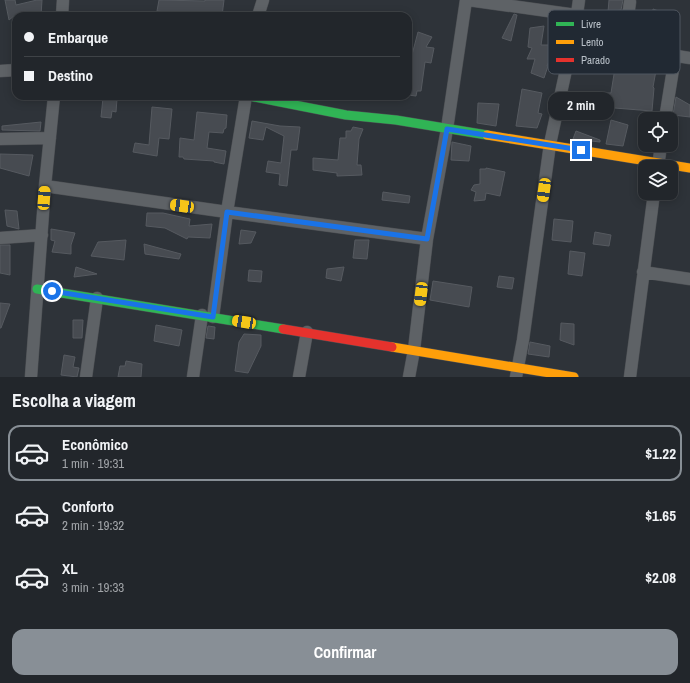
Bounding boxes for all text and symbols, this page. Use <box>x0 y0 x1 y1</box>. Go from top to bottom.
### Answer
legend <box>548 10 680 74</box>
text: Livre <box>581 17 601 31</box>
text: Embarque <box>48 27 108 48</box>
text: Lento <box>581 35 604 49</box>
text: Parado <box>581 53 610 67</box>
text: Destino <box>48 65 93 86</box>
callout: 2 min <box>548 92 614 120</box>
text: 2 min <box>567 97 595 114</box>
map controls <box>638 112 678 200</box>
button: locate <box>638 112 678 152</box>
route end <box>572 141 590 159</box>
button: layers <box>638 160 678 200</box>
car <box>536 177 552 203</box>
car <box>37 186 51 210</box>
car <box>169 198 195 214</box>
car <box>414 281 428 307</box>
route start <box>43 282 61 300</box>
car <box>231 314 257 330</box>
text: Escolha a viagem <box>12 388 136 413</box>
text: Econômico <box>62 434 128 455</box>
icon: car <box>14 435 50 471</box>
text: $1.22 <box>645 443 676 464</box>
text: 1 min · 19:31 <box>62 455 124 472</box>
text: Conforto <box>62 496 114 517</box>
icon: car <box>14 497 50 533</box>
text: $1.65 <box>645 505 676 526</box>
text: 2 min · 19:32 <box>62 517 124 534</box>
text: XL <box>62 558 78 579</box>
icon: car <box>14 559 50 595</box>
text: $2.08 <box>645 567 676 588</box>
text: 3 min · 19:33 <box>62 579 124 596</box>
button: Confirmar <box>12 629 678 675</box>

